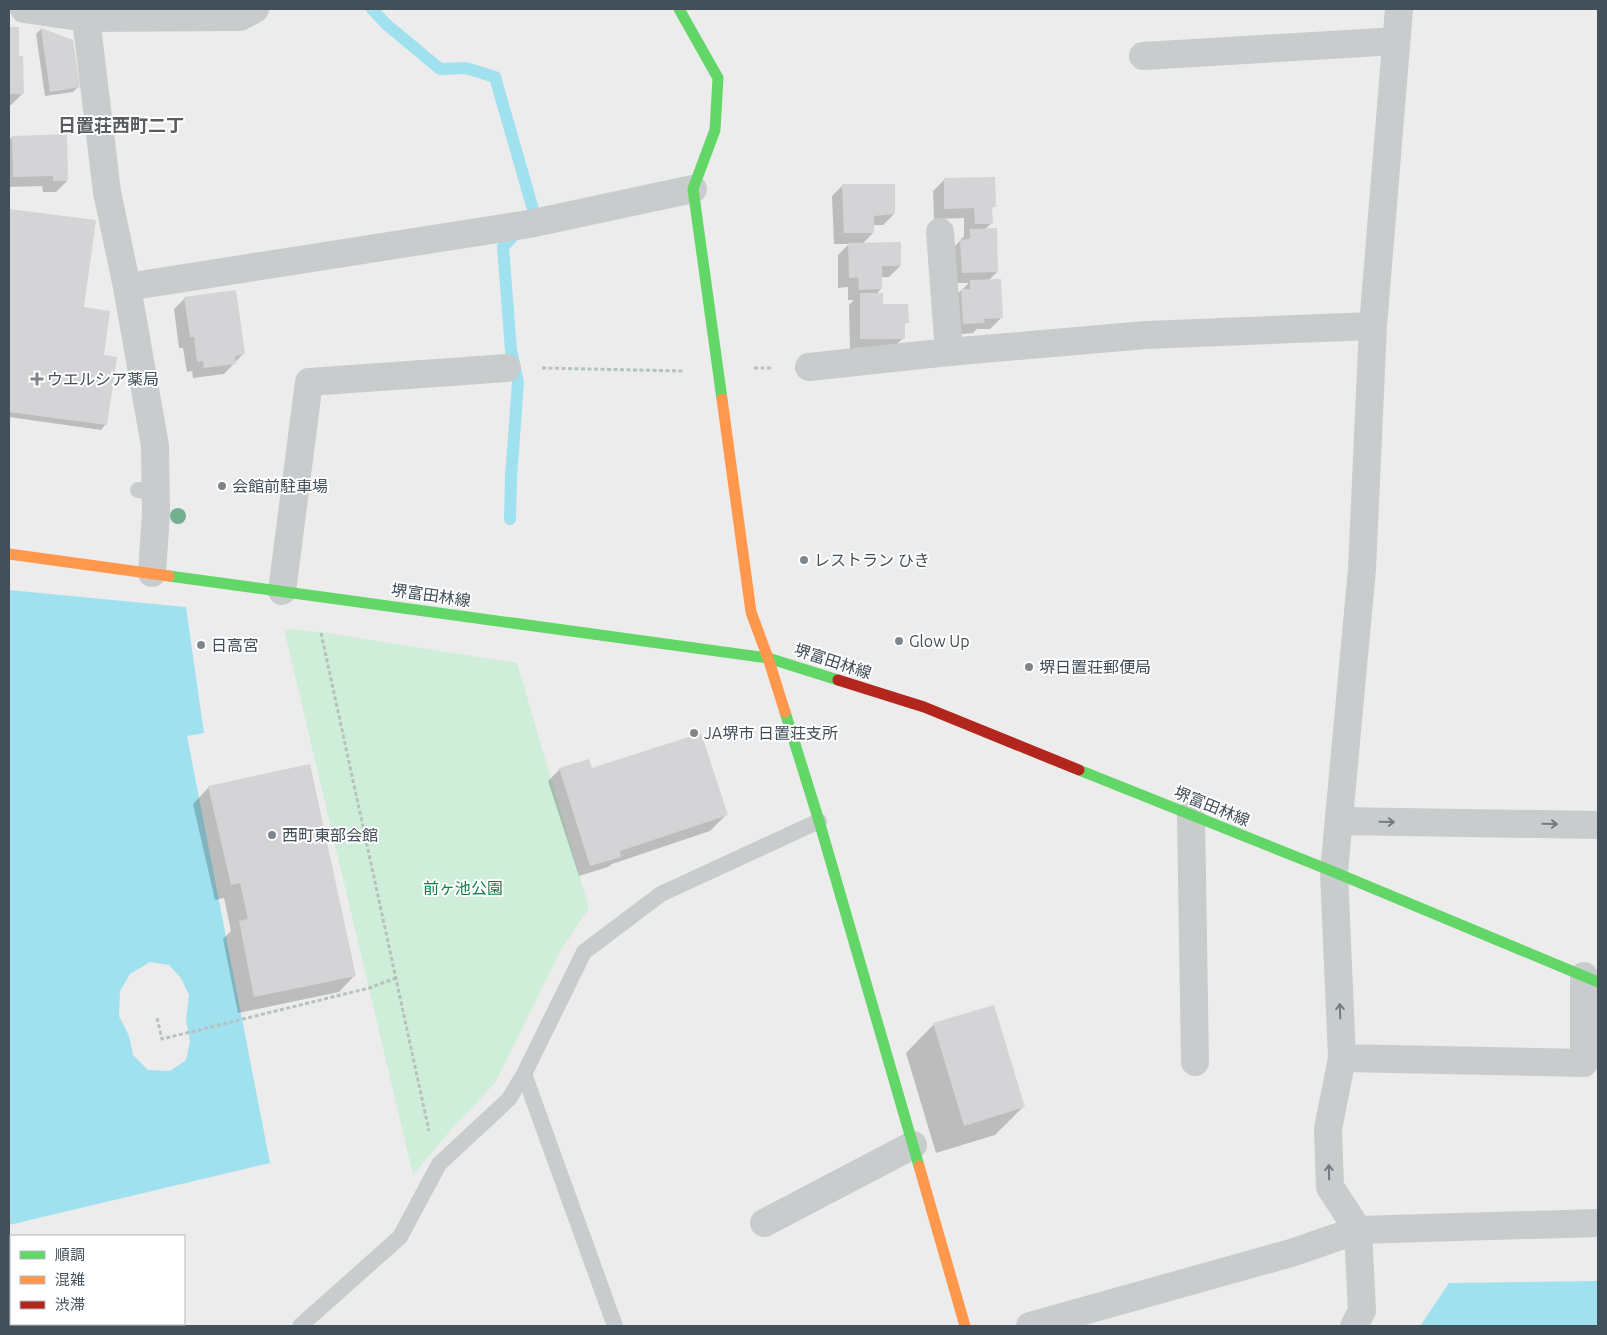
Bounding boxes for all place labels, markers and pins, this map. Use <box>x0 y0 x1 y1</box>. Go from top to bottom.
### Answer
place label: ウエルシア薬局 <box>47 370 159 388</box>
marker: ウエルシア薬局 <box>31 373 43 385</box>
place label: 会館前駐車場 <box>232 477 328 495</box>
marker: 会館前駐車場 <box>216 480 228 492</box>
place label: レストラン ひき <box>814 551 930 569</box>
marker: レストラン ひき <box>798 554 810 566</box>
place label: Glow Up <box>909 632 970 650</box>
marker: Glow Up <box>893 635 905 647</box>
place label: 日高宮 <box>211 636 259 654</box>
marker: 日高宮 <box>195 639 207 651</box>
place label: 堺日置荘郵便局 <box>1039 658 1151 676</box>
marker: 堺日置荘郵便局 <box>1023 661 1035 673</box>
place label: JA堺市 日置荘支所 <box>704 724 838 742</box>
marker: JA堺市 日置荘支所 <box>688 727 700 739</box>
place label: 西町東部会館 <box>282 826 378 844</box>
marker: 西町東部会館 <box>266 829 278 841</box>

